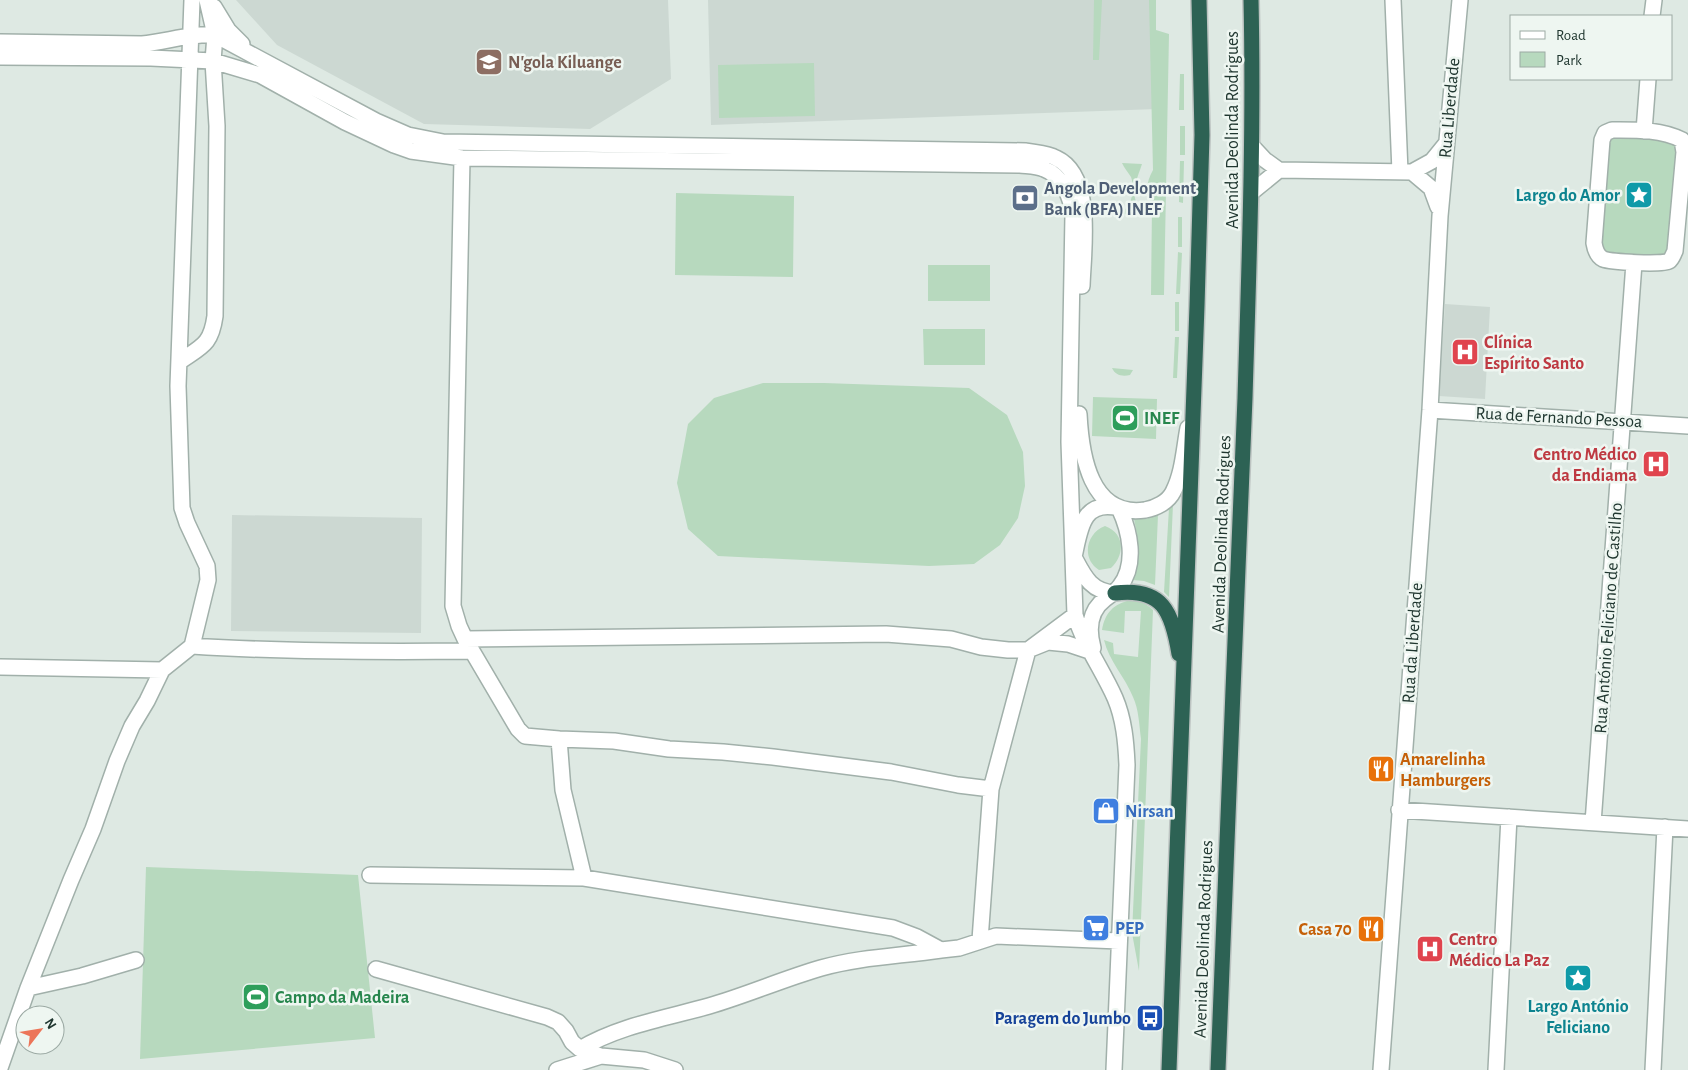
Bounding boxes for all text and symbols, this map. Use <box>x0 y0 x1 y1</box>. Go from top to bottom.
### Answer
legend <box>1510 15 1673 80</box>
text: Road <box>1556 28 1586 43</box>
street label: Avenida Deolinda Rodrigues <box>1224 31 1242 229</box>
school or university icon: N'gola Kiluange <box>474 47 504 77</box>
text: Park <box>1556 53 1582 68</box>
place label: N'gola Kiluange <box>508 54 622 72</box>
street label: Rua Liberdade <box>1437 57 1463 159</box>
place label: Angola Development Bank (BFA) INEF <box>1044 180 1196 219</box>
place icon: Largo do Amor <box>1624 180 1654 210</box>
bank icon: Angola Development Bank (BFA) INEF <box>1010 183 1040 213</box>
place label: Largo do Amor <box>1516 187 1621 205</box>
place label: Clínica Espírito Santo <box>1484 334 1584 373</box>
hospital icon: Clínica Espírito Santo <box>1450 337 1480 367</box>
sports icon: INEF <box>1110 403 1140 433</box>
street label: Rua de Fernando Pessoa <box>1475 405 1643 431</box>
place label: INEF <box>1144 410 1180 428</box>
street label: Avenida Deolinda Rodrigues <box>1210 435 1234 633</box>
place label: Centro Médico da Endiama <box>1533 446 1637 485</box>
hospital icon: Centro Médico da Endiama <box>1641 449 1671 479</box>
street label: Rua António Feliciano de Castilho <box>1592 502 1626 734</box>
street label: Rua da Liberdade <box>1400 582 1426 704</box>
place label: Amarelinha Hamburgers <box>1400 751 1491 790</box>
restaurant icon: Amarelinha Hamburgers <box>1366 754 1396 784</box>
shop icon: Nirsan <box>1091 796 1121 826</box>
place label: Nirsan <box>1125 803 1173 821</box>
street label: Avenida Deolinda Rodrigues <box>1192 840 1216 1038</box>
supermarket icon: PEP <box>1081 913 1111 943</box>
restaurant icon: Casa 70 <box>1356 914 1386 944</box>
place label: PEP <box>1115 920 1144 938</box>
place label: Casa 70 <box>1299 921 1352 939</box>
place label: Centro Médico La Paz <box>1449 931 1550 970</box>
hospital icon: Centro Médico La Paz <box>1415 934 1445 964</box>
place icon: Largo António Feliciano <box>1563 963 1593 993</box>
sports icon: Campo da Madeira <box>241 982 271 1012</box>
place label: Campo da Madeira <box>275 989 410 1007</box>
place label: Largo António Feliciano <box>1527 998 1629 1037</box>
bus stop icon: Paragem do Jumbo <box>1135 1003 1165 1033</box>
north arrow <box>15 1005 65 1055</box>
place label: Paragem do Jumbo <box>994 1010 1131 1028</box>
text: N <box>42 1016 59 1032</box>

